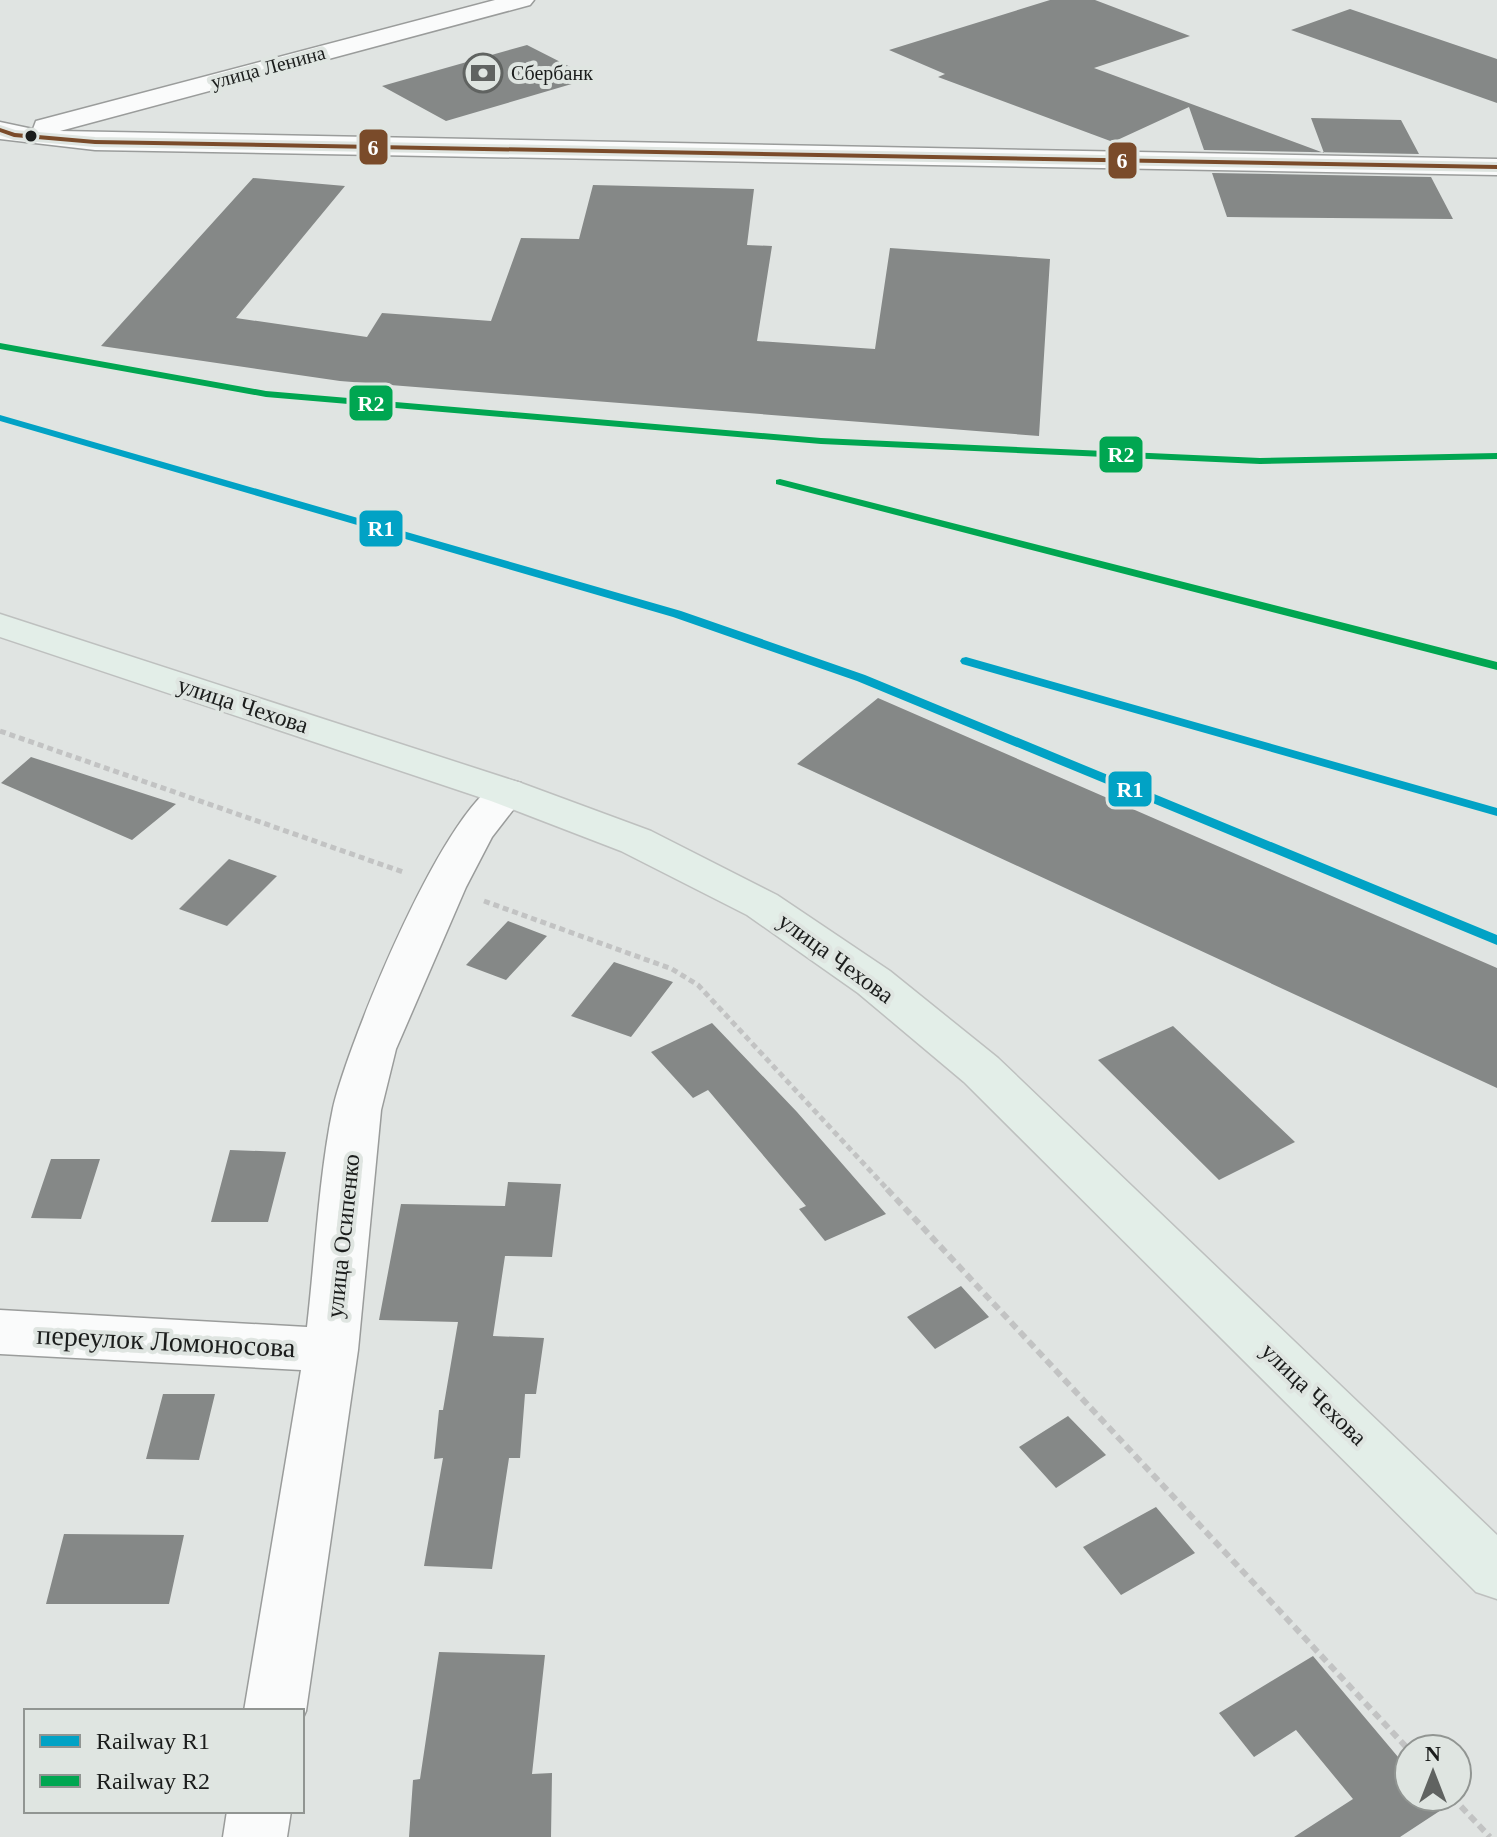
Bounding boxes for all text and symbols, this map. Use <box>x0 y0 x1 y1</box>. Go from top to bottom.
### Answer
street label: улица Ленина <box>208 41 328 94</box>
bank icon: Сбербанк <box>462 52 504 94</box>
place label: Сбербанк <box>511 62 593 85</box>
unlabelled marker <box>23 128 39 144</box>
line badge: 6 <box>358 128 389 166</box>
text: 6 <box>368 135 379 160</box>
line badge: 6 <box>1107 141 1138 180</box>
text: 6 <box>1117 148 1128 173</box>
line badge: R2 <box>348 384 394 422</box>
text: R2 <box>358 391 384 416</box>
line badge: R2 <box>1098 435 1144 474</box>
text: R2 <box>1108 442 1134 467</box>
line badge: R1 <box>358 509 404 548</box>
text: R1 <box>368 516 394 541</box>
street label: улица Чехова <box>174 672 312 738</box>
line badge: R1 <box>1107 770 1153 808</box>
text: R1 <box>1117 777 1143 802</box>
street label: улица Чехова <box>773 908 899 1009</box>
street label: улица Осипенко <box>321 1153 365 1319</box>
street label: переулок Ломоносова <box>36 1319 297 1363</box>
street label: улица Чехова <box>1256 1337 1372 1451</box>
legend <box>24 1709 304 1813</box>
text: Railway R1 <box>96 1728 210 1754</box>
north arrow <box>1393 1733 1473 1813</box>
text: N <box>1425 1741 1441 1766</box>
text: Railway R2 <box>96 1768 210 1794</box>

